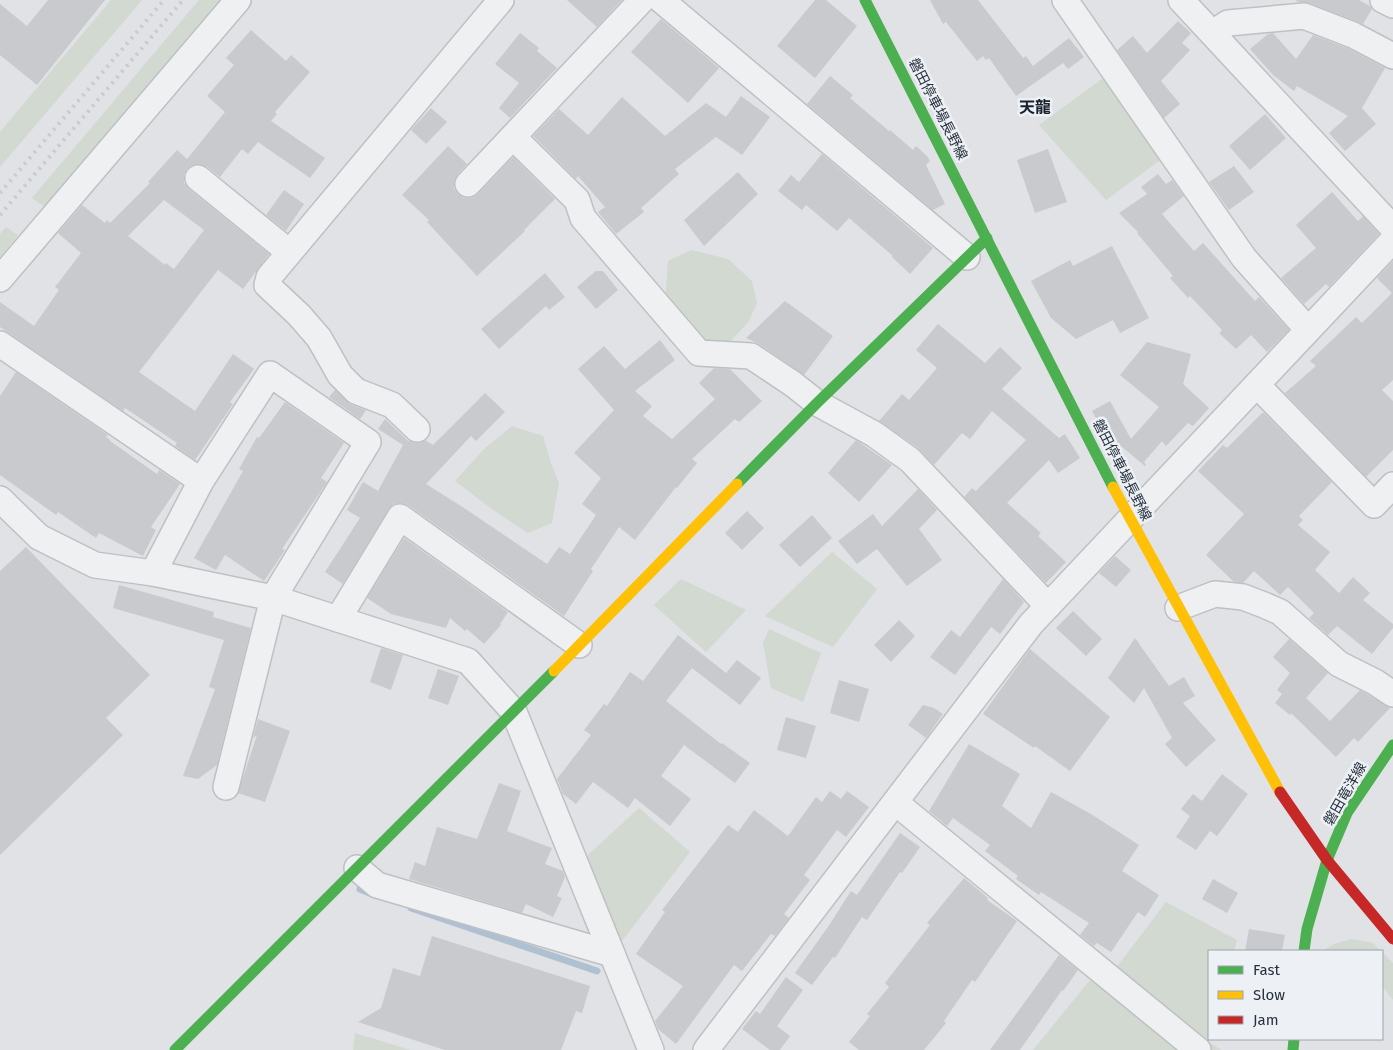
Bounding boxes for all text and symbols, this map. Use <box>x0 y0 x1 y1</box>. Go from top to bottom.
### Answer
street label: 磐田停車場長野線 <box>905 55 971 163</box>
district label: 天龍 <box>1019 98 1051 117</box>
street label: 磐田停車場長野線 <box>1089 416 1155 524</box>
street label: 磐田竜洋線 <box>1320 759 1370 829</box>
legend <box>1208 950 1383 1040</box>
text: Fast <box>1253 961 1280 979</box>
text: Slow <box>1253 986 1285 1004</box>
text: Jam <box>1253 1011 1279 1029</box>

